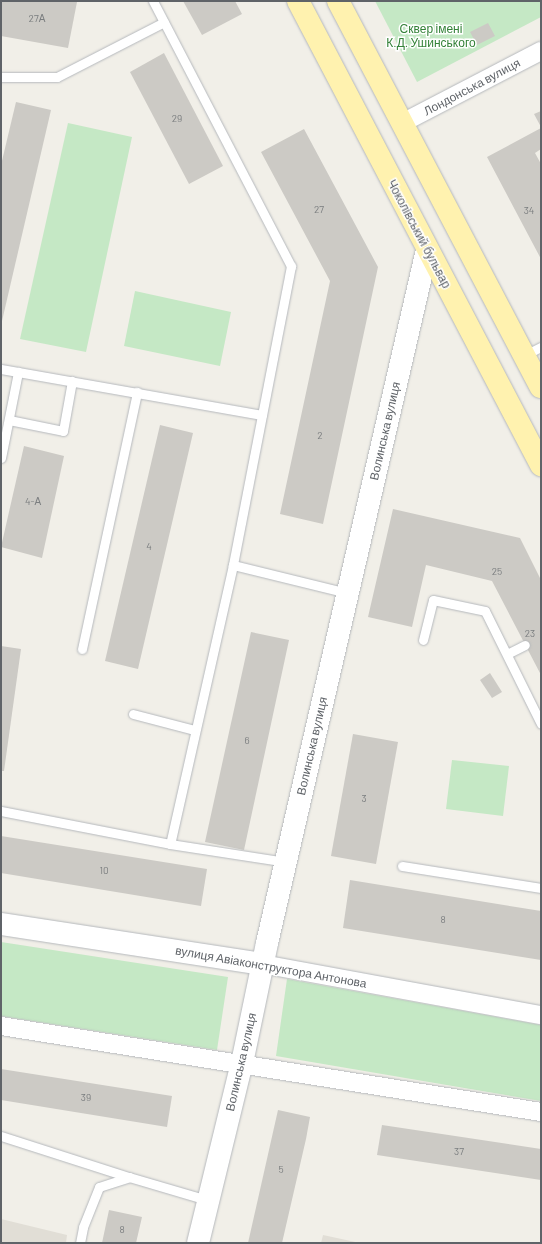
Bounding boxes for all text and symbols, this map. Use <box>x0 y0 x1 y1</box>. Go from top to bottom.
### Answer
house number: 27А <box>29 13 45 25</box>
park label: Сквер імені К.Д. Ушинського <box>386 22 476 50</box>
street label: Лондонська вулиця <box>421 55 523 119</box>
house number: 29 <box>172 113 182 125</box>
street label: Чоколівський бульвар <box>384 177 454 291</box>
house number: 27 <box>314 204 324 216</box>
house number: 34 <box>524 205 534 217</box>
street label: Волинська вулиця <box>367 380 403 482</box>
house number: 2 <box>317 430 323 442</box>
house number: 4-А <box>25 496 41 508</box>
house number: 4 <box>146 541 152 553</box>
house number: 25 <box>492 566 502 578</box>
house number: 23 <box>525 628 535 640</box>
street label: Волинська вулиця <box>294 695 330 797</box>
house number: 6 <box>244 735 250 747</box>
house number: 3 <box>361 793 367 805</box>
house number: 10 <box>99 865 109 877</box>
house number: 8 <box>440 914 446 926</box>
street label: вулиця Авіаконструктора Антонова <box>174 943 368 991</box>
street label: Волинська вулиця <box>223 1011 259 1113</box>
house number: 39 <box>81 1092 91 1104</box>
house number: 37 <box>454 1146 464 1158</box>
house number: 5 <box>278 1164 284 1176</box>
house number: 8 <box>119 1224 125 1236</box>

